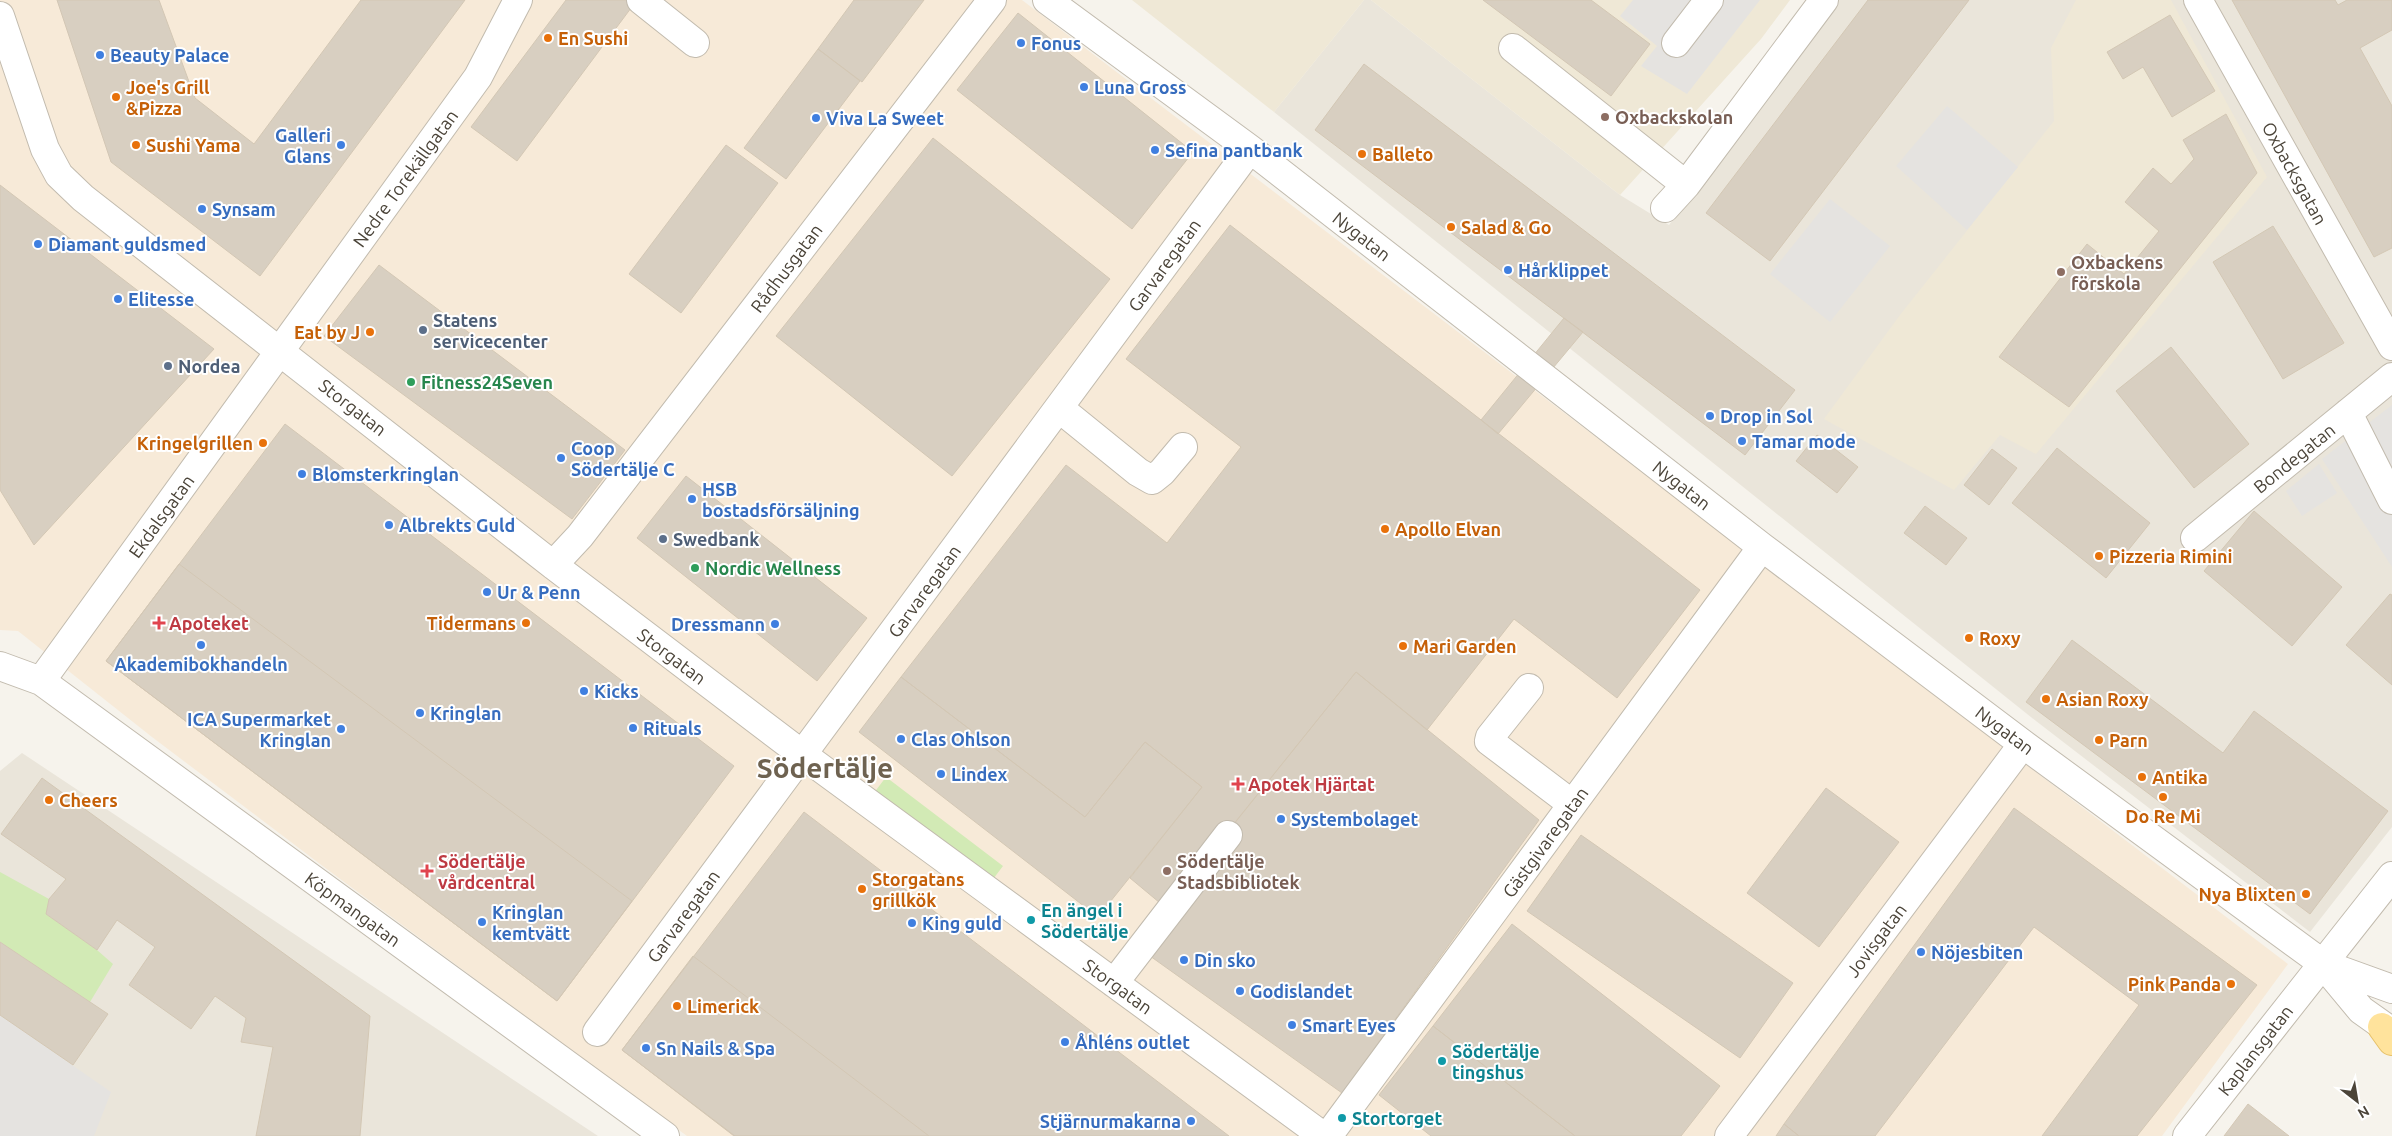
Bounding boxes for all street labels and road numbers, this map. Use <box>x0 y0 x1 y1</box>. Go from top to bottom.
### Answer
street label: Nedre Torekällgatan <box>349 106 461 250</box>
street label: Oxbacksgatan <box>2259 118 2331 228</box>
street label: Nygatan <box>1329 207 1395 265</box>
street label: Garvaregatan <box>1124 215 1204 315</box>
street label: Rådhusgatan <box>746 220 826 316</box>
street label: Storgatan <box>315 374 391 440</box>
street label: Bondegatan <box>2249 419 2339 497</box>
street label: Nygatan <box>1649 456 1715 514</box>
street label: Ekdalsgatan <box>124 471 198 561</box>
street label: Garvaregatan <box>884 541 964 641</box>
street label: Storgatan <box>634 624 710 688</box>
street label: Nygatan <box>1972 702 2038 758</box>
street label: Gästgivaregatan <box>1498 783 1592 901</box>
street label: Garvaregatan <box>643 866 723 966</box>
street label: Köpmangatan <box>301 868 405 950</box>
street label: Jovisgatan <box>1842 899 1910 981</box>
street label: Storgatan <box>1080 954 1156 1018</box>
street label: Kaplansgatan <box>2214 1001 2296 1099</box>

